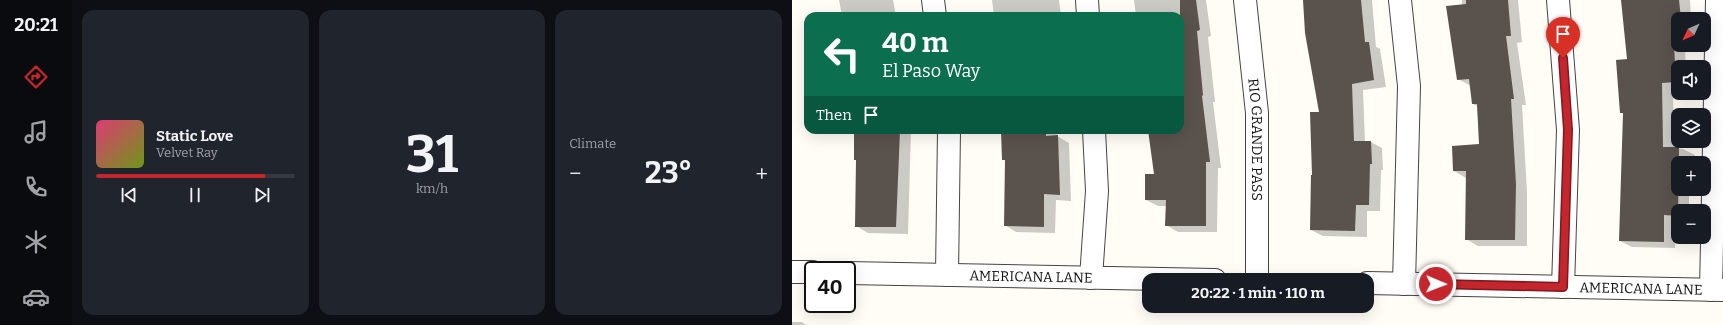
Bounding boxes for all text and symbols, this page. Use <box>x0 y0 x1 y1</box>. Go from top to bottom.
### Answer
north arrow <box>1671 12 1711 52</box>
map controls <box>1671 12 1711 244</box>
text: 20:21 <box>14 14 58 36</box>
pin <box>1546 17 1580 58</box>
icon: arrive <box>1552 23 1574 45</box>
text: 40 m <box>882 26 949 59</box>
icon: left <box>816 28 868 80</box>
text: El Paso Way <box>882 60 980 82</box>
button: sound <box>1671 60 1711 100</box>
icon: directions <box>22 63 50 91</box>
street label: RIO GRANDE PASS <box>1245 77 1266 201</box>
icon: arrive <box>860 104 882 126</box>
text: Then <box>816 106 852 124</box>
button: layers <box>1671 108 1711 148</box>
icon: music <box>22 118 50 146</box>
text: 31 <box>406 123 458 186</box>
text: Static Love <box>156 127 233 145</box>
text: Climate <box>569 136 616 151</box>
text: Velvet Ray <box>156 145 218 160</box>
text: 23° <box>645 155 692 191</box>
button: + <box>1671 156 1711 196</box>
text: − <box>569 160 581 187</box>
text: + <box>755 160 768 187</box>
icon: phone <box>22 173 50 201</box>
text: km/h <box>416 181 448 196</box>
icon: previous <box>118 184 140 206</box>
icon: pause <box>184 184 206 206</box>
icon: next <box>251 184 273 206</box>
button: − <box>1671 204 1711 244</box>
icon: climate <box>22 228 50 256</box>
speed limit sign: 40 <box>804 261 856 313</box>
position arrow <box>1415 263 1457 305</box>
street label: AMERICANA LANE <box>969 267 1093 286</box>
street label: AMERICANA LANE <box>1579 279 1703 298</box>
icon: car <box>22 283 50 311</box>
text: 20:22 · 1 min · 110 m <box>1191 284 1325 302</box>

